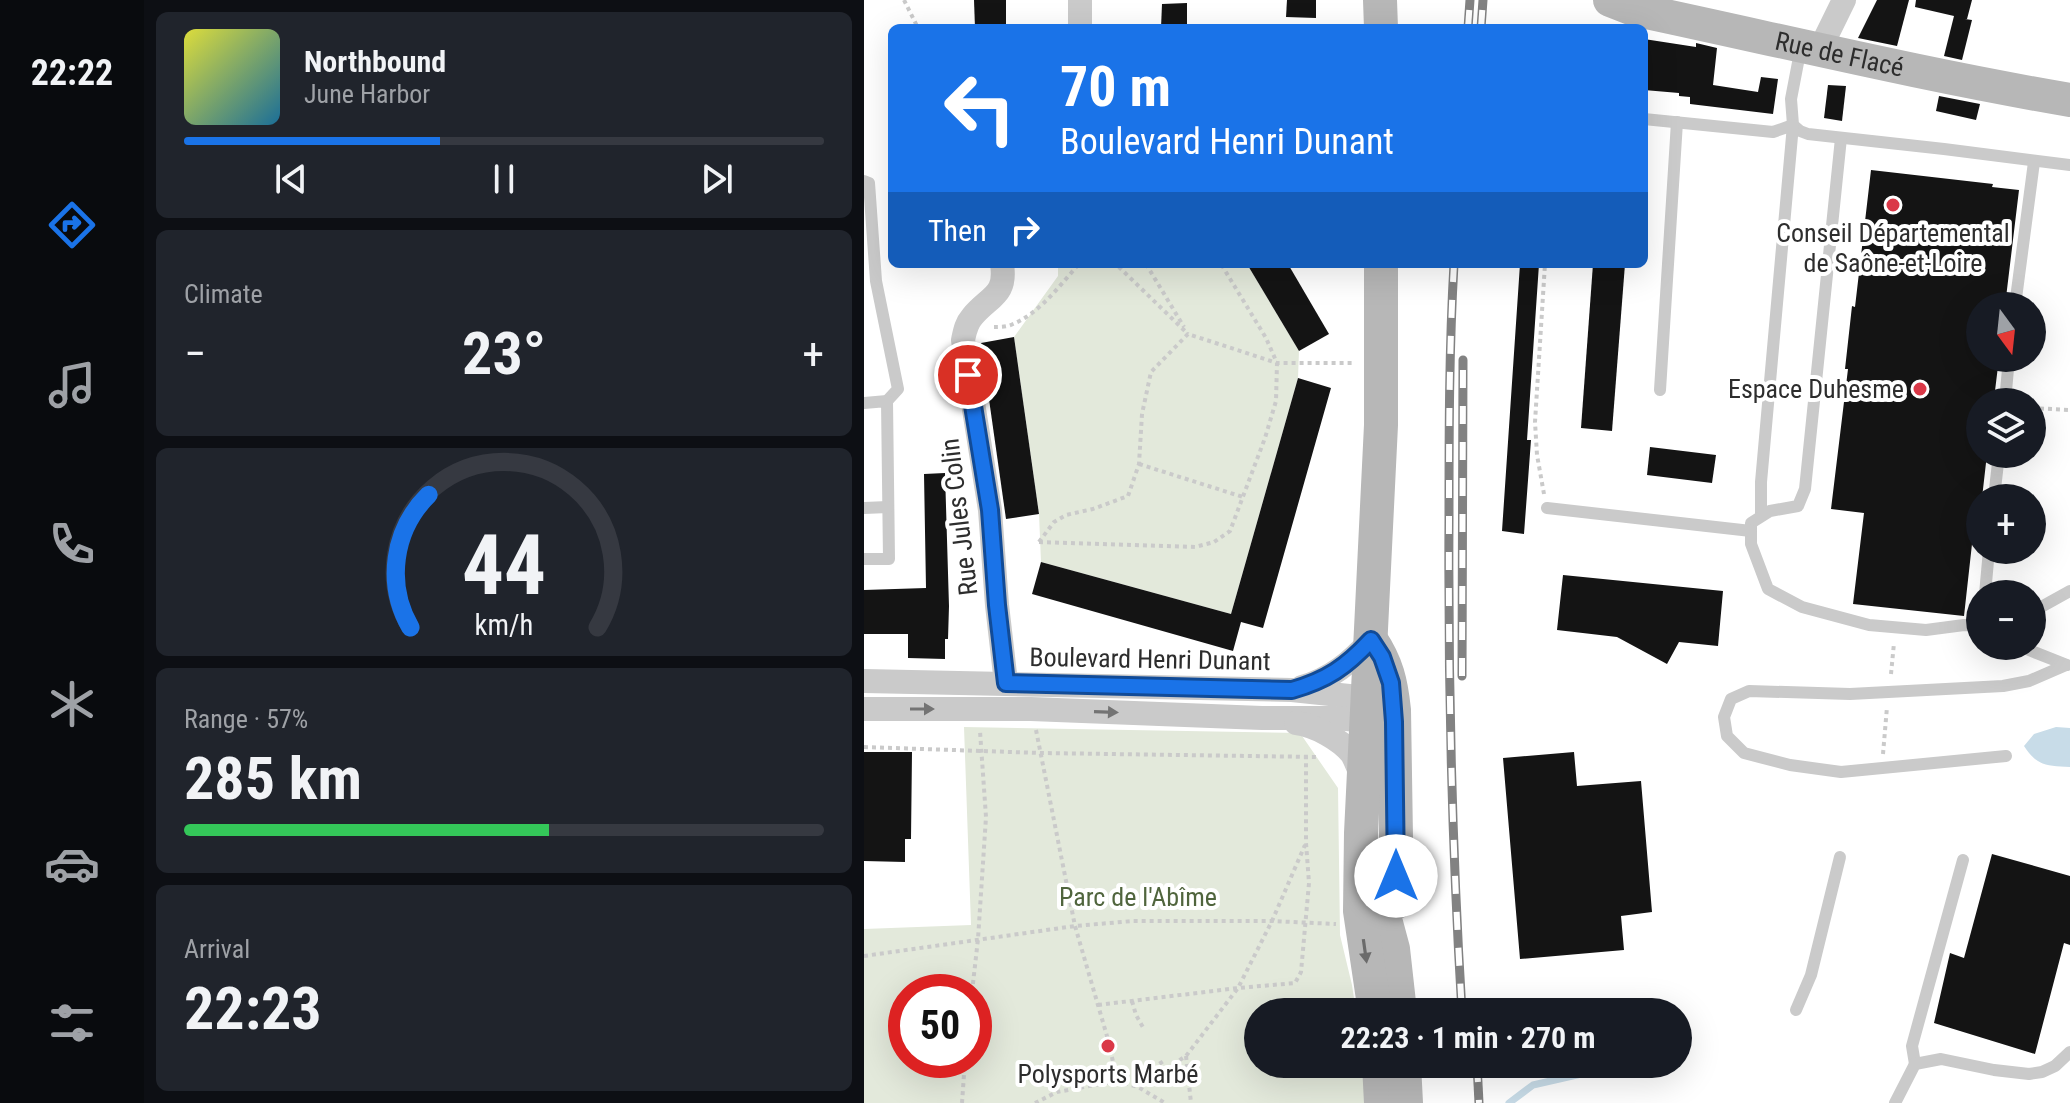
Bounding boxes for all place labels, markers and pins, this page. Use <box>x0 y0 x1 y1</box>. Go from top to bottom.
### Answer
marker: Conseil Départemental de Saône-et-Loire <box>1884 196 1902 214</box>
place label: Conseil Départemental de Saône-et-Loire <box>1776 218 2010 278</box>
pin <box>934 341 1002 409</box>
place label: Espace Duhesme <box>1728 374 1904 404</box>
marker: Espace Duhesme <box>1911 380 1929 398</box>
marker: Polysports Marbé <box>1099 1037 1117 1055</box>
place label: Polysports Marbé <box>1018 1059 1198 1089</box>

